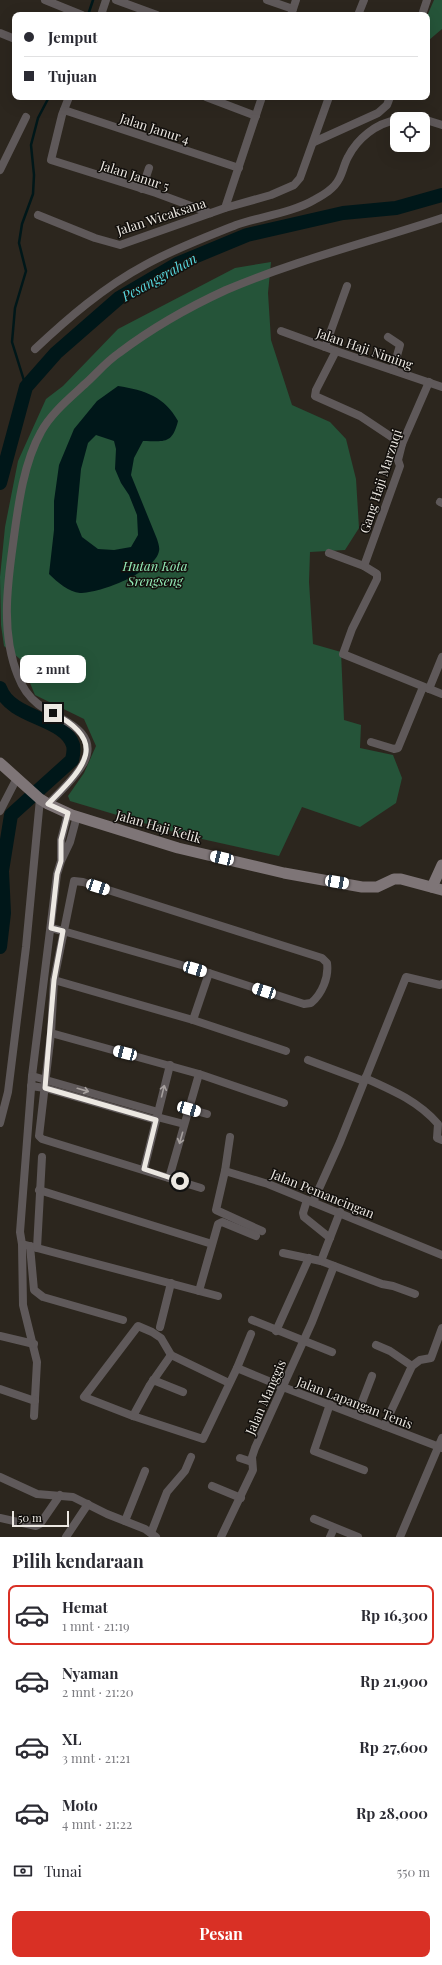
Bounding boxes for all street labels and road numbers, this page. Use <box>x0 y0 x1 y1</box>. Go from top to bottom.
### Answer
street label: Jalan Janur 4 <box>117 108 192 147</box>
street label: Jalan Janur 5 <box>97 156 172 194</box>
street label: Jalan Wicaksana <box>113 193 208 239</box>
street label: Jalan Haji Niming <box>314 323 416 373</box>
street label: Gang Haji Marzuqi <box>355 427 405 535</box>
street label: Jalan Haji Kelik <box>113 805 205 847</box>
street label: Jalan Pemancingan <box>268 1164 377 1222</box>
street label: Jalan Manggis <box>240 1357 289 1438</box>
street label: Jalan Lapangan Tenis <box>294 1372 416 1432</box>

